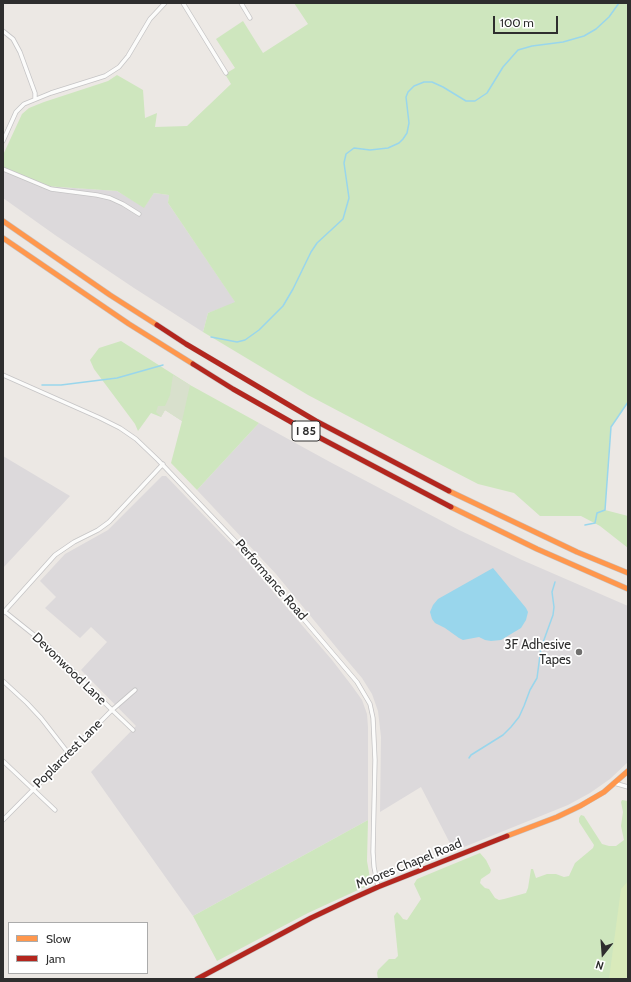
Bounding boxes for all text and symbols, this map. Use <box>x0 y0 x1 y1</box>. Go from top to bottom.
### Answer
scale bar <box>495 8 560 34</box>
text: 100 m <box>500 15 534 30</box>
road number: I 85 <box>292 421 320 441</box>
street label: Performance Road <box>232 536 310 624</box>
street label: Devonwood Lane <box>29 630 109 708</box>
place label: 3F Adhesive Tapes <box>504 637 571 668</box>
marker: 3F Adhesive Tapes <box>574 647 584 657</box>
street label: Poplarcrest Lane <box>30 716 106 792</box>
street label: Moores Chapel Road <box>354 836 464 892</box>
legend <box>8 922 148 974</box>
text: Slow <box>46 931 71 946</box>
north arrow <box>583 934 623 974</box>
text: Jam <box>46 951 65 966</box>
text: N <box>594 958 605 973</box>

